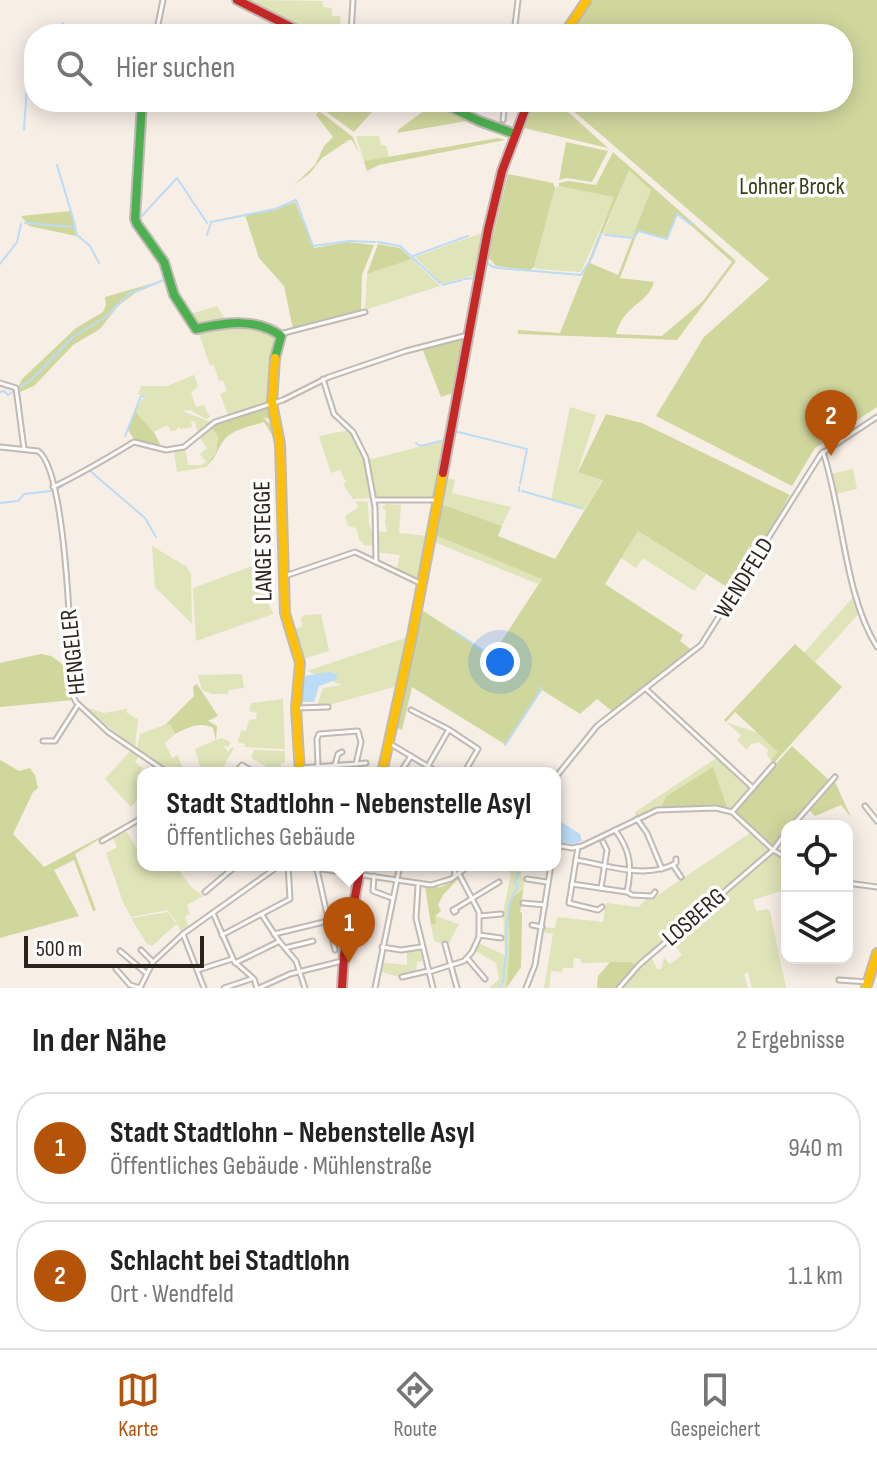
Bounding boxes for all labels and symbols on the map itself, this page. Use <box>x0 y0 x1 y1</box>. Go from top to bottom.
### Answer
park label: Lohner Brock <box>739 172 845 201</box>
pin: 2 <box>805 390 857 456</box>
street label: LANGE STEGGE <box>247 480 279 602</box>
street label: WENDFELD <box>708 532 780 624</box>
street label: HENGELER <box>54 608 92 696</box>
your location <box>480 642 520 682</box>
street label: LOSBERG <box>657 882 731 952</box>
pin: 1 <box>323 897 375 963</box>
scale bar <box>24 932 204 968</box>

